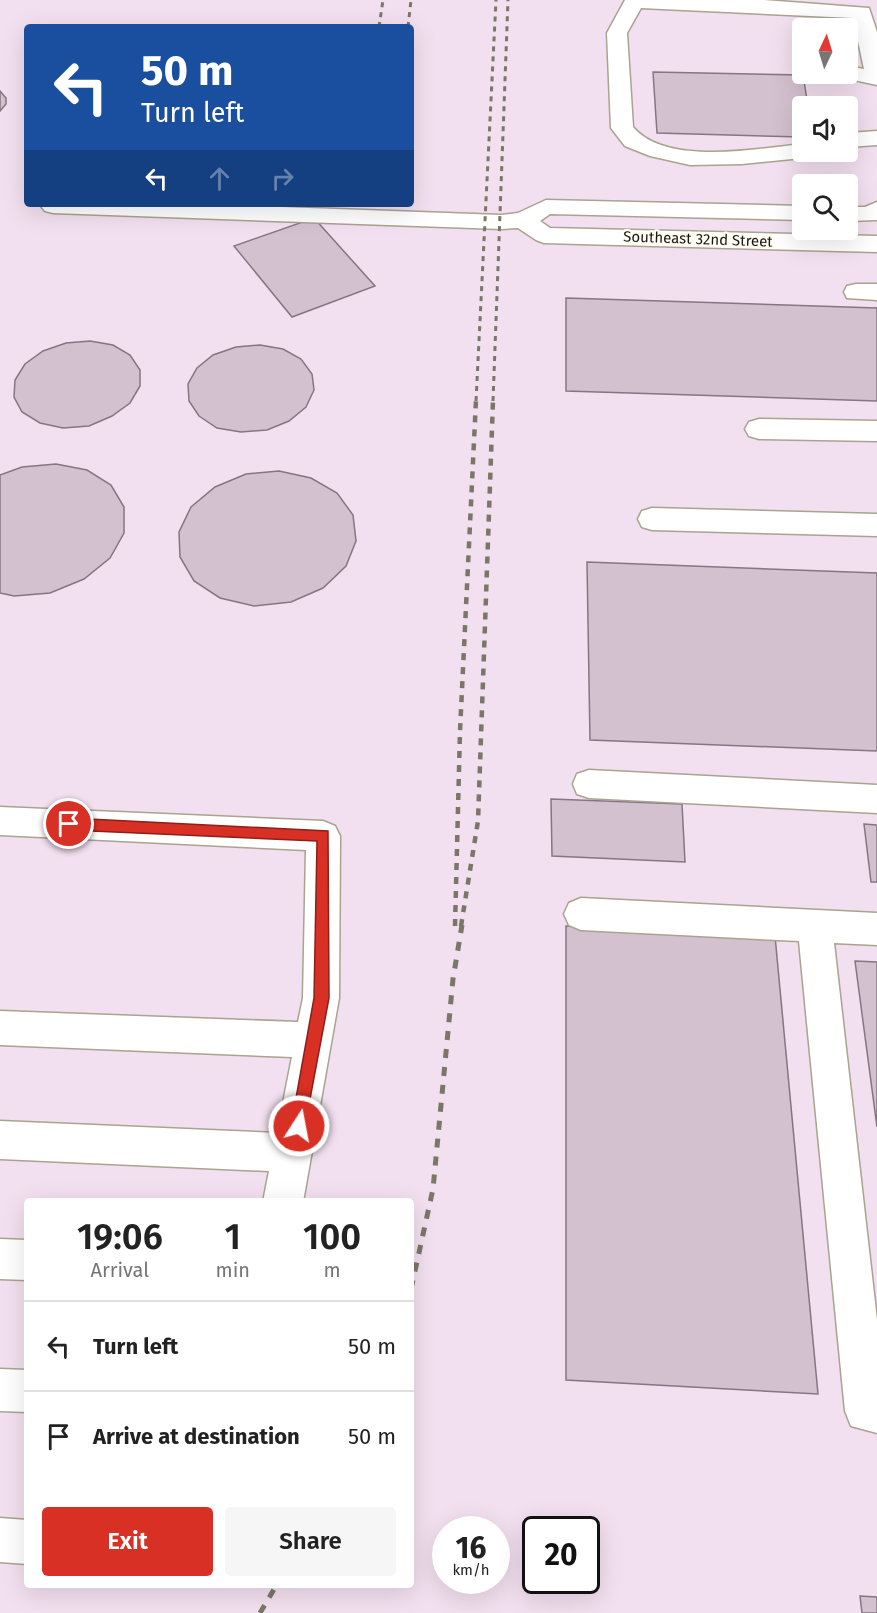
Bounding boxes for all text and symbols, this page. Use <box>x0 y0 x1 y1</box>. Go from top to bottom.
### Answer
north arrow <box>792 18 858 84</box>
map controls <box>792 18 858 240</box>
text: 50 m <box>141 46 234 96</box>
icon: left <box>42 48 120 126</box>
button: sound <box>792 96 858 162</box>
text: Turn left <box>141 97 244 129</box>
icon: left <box>140 162 173 195</box>
icon: ahead <box>203 162 236 195</box>
icon: right <box>266 162 299 195</box>
button: search <box>792 174 858 240</box>
street label: Southeast 32nd Street <box>623 227 774 251</box>
pin <box>43 798 94 849</box>
icon: arrive <box>52 807 85 840</box>
position arrow <box>267 1094 331 1158</box>
text: 19:06 <box>77 1215 163 1259</box>
text: 1 <box>225 1215 241 1259</box>
text: 100 <box>303 1215 361 1259</box>
text: Arrival <box>90 1258 149 1282</box>
text: min <box>216 1258 250 1282</box>
text: m <box>323 1258 341 1282</box>
icon: left <box>42 1330 75 1363</box>
text: Turn left <box>93 1333 178 1360</box>
text: 50 m <box>348 1333 396 1360</box>
icon: arrive <box>42 1420 75 1453</box>
text: Arrive at destination <box>93 1423 300 1450</box>
text: 50 m <box>348 1423 396 1450</box>
button: Exit <box>42 1507 213 1576</box>
button: Share <box>225 1507 396 1576</box>
speed limit sign: 20 <box>522 1516 600 1594</box>
text: 16 <box>456 1530 486 1566</box>
text: km/h <box>452 1561 490 1579</box>

